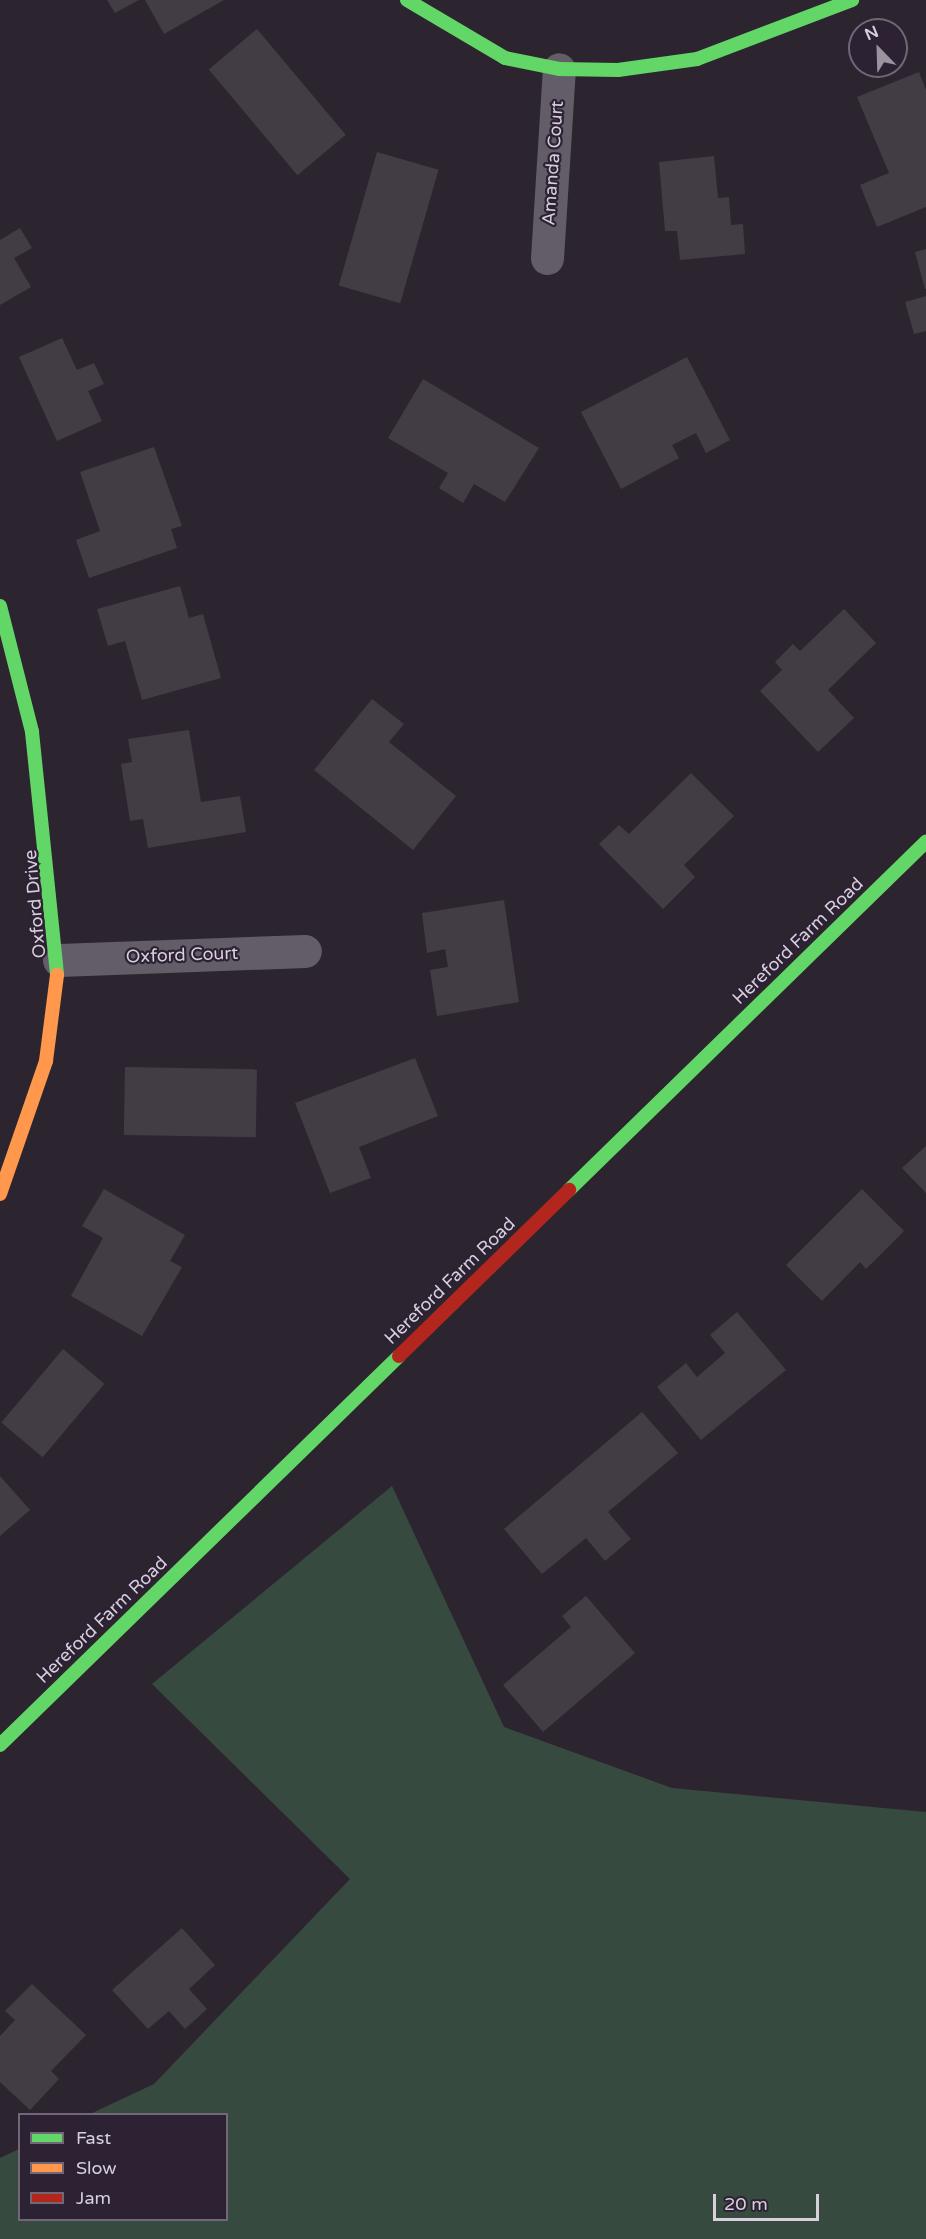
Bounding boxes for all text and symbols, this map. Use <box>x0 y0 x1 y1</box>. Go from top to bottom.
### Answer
north arrow <box>848 18 908 78</box>
text: N <box>862 22 882 45</box>
street label: Amanda Court <box>538 100 568 226</box>
street label: Oxford Drive <box>20 849 50 959</box>
street label: Hereford Farm Road <box>728 873 868 1009</box>
street label: Oxford Court <box>125 942 239 968</box>
street label: Hereford Farm Road <box>380 1213 520 1349</box>
street label: Hereford Farm Road <box>32 1552 172 1688</box>
legend <box>18 2113 228 2221</box>
text: Fast <box>76 2127 111 2149</box>
text: Slow <box>76 2157 117 2179</box>
scale bar <box>716 2182 822 2220</box>
text: Jam <box>76 2187 111 2209</box>
text: 20 m <box>724 2193 768 2215</box>

